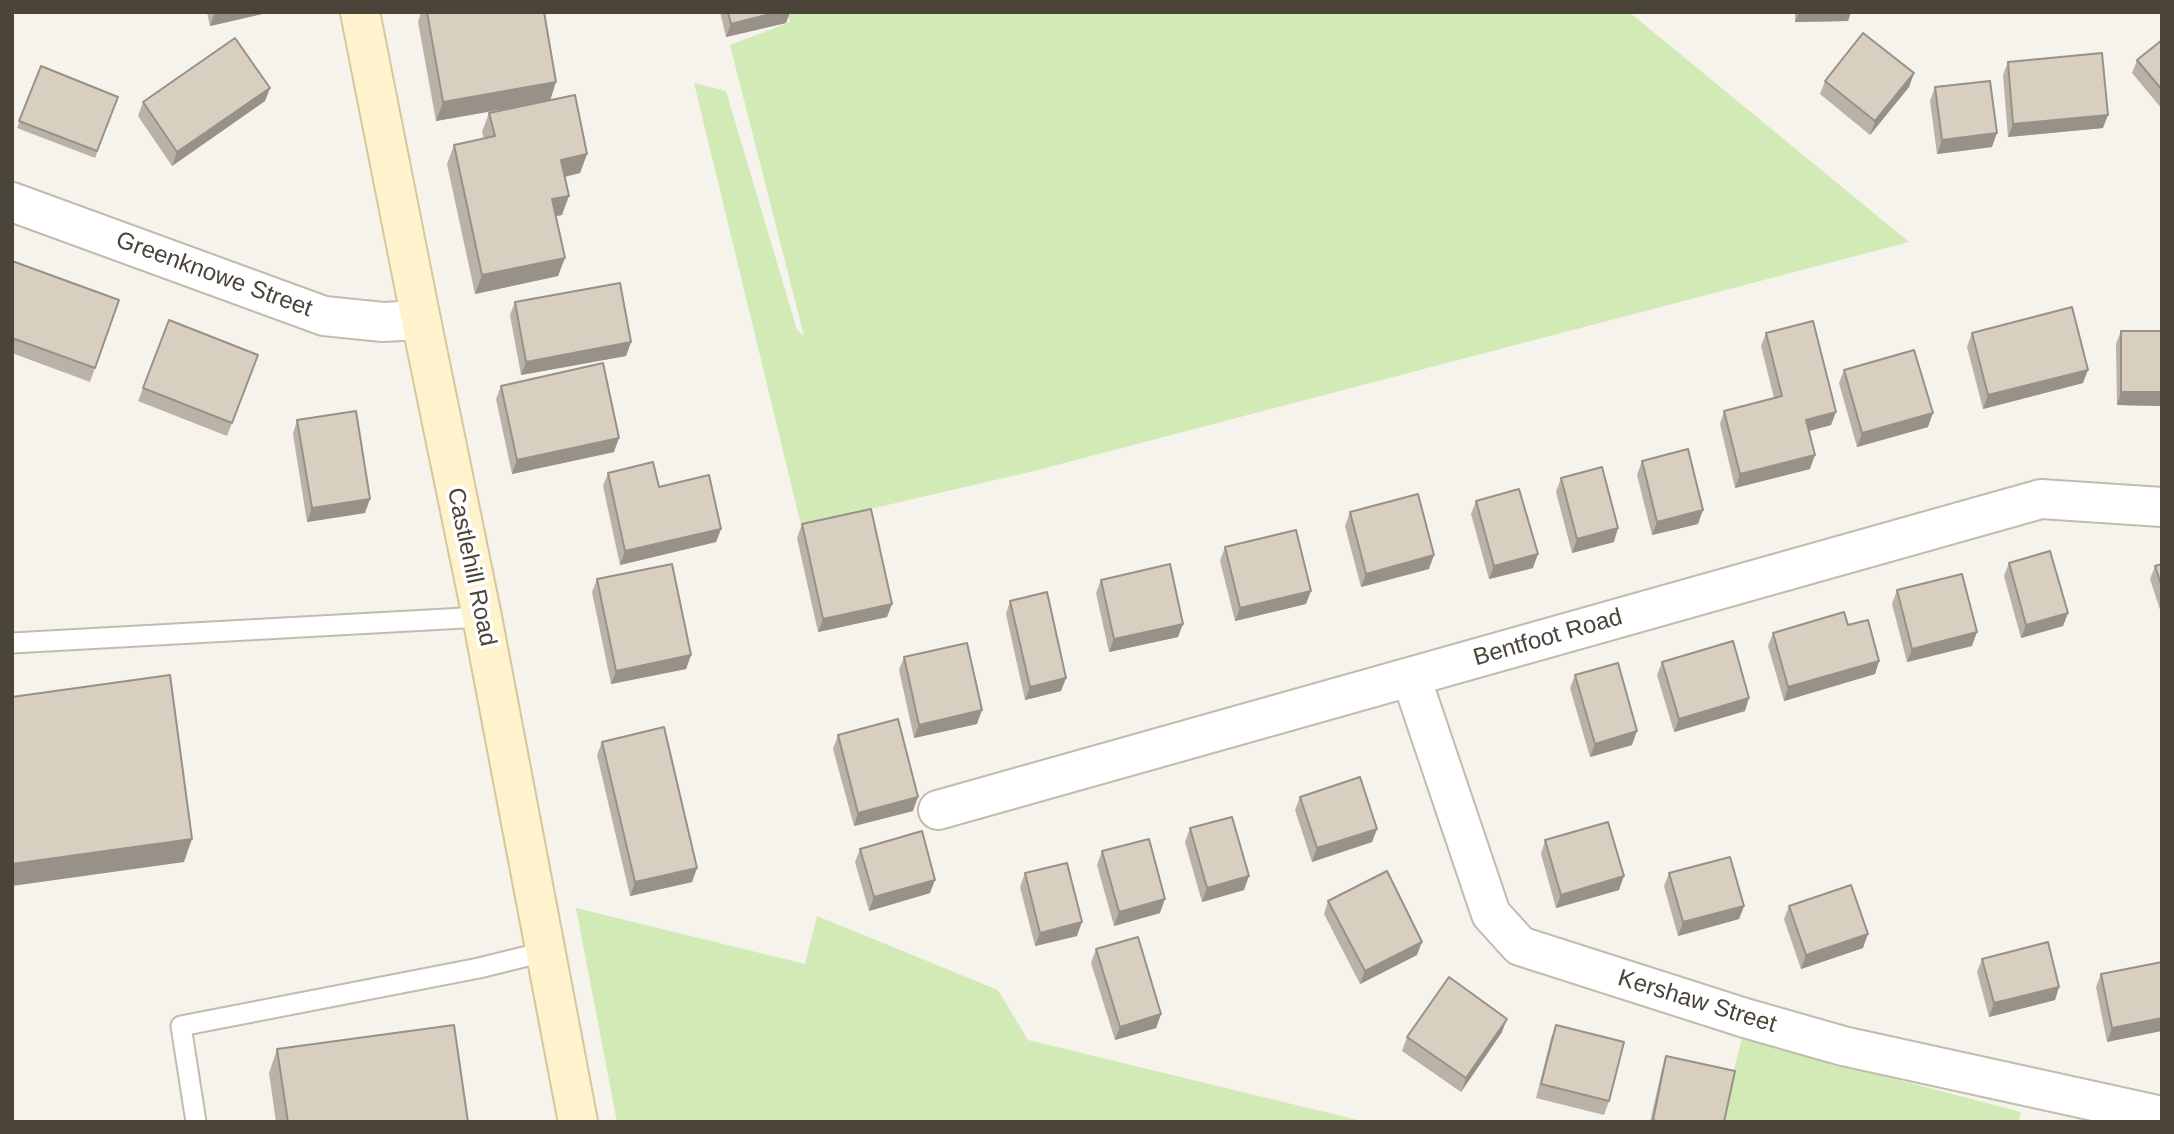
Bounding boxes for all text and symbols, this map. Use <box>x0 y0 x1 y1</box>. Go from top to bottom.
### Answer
street label: Greenknowe Street <box>112 226 316 324</box>
street label: Castlehill Road <box>440 485 502 649</box>
street label: Bentfoot Road <box>1470 603 1626 673</box>
street label: Kershaw Street <box>1614 964 1780 1040</box>

